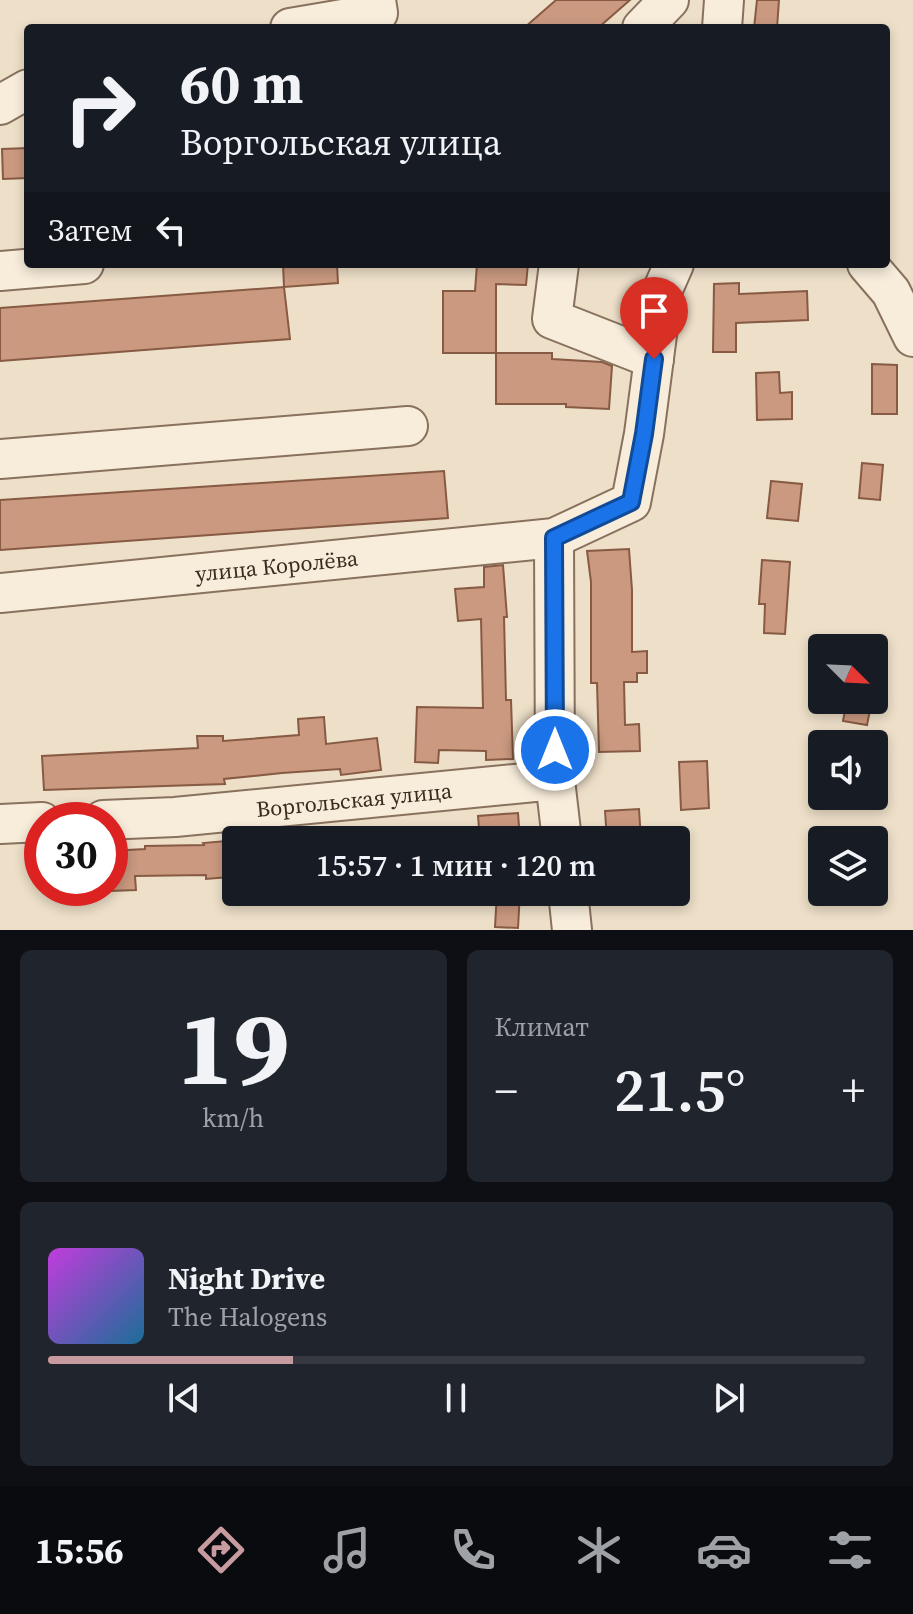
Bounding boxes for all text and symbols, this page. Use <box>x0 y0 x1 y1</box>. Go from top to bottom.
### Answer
text: 60 m <box>180 45 303 122</box>
icon: right <box>48 56 152 160</box>
text: Воргольская улица <box>180 118 501 167</box>
icon: left <box>149 208 193 252</box>
text: Затем <box>48 210 133 251</box>
pin <box>620 277 688 359</box>
icon: arrive <box>632 289 676 333</box>
street label: улица Королёва <box>194 542 360 589</box>
north arrow <box>808 634 888 714</box>
map controls <box>808 634 888 906</box>
position arrow <box>513 708 597 792</box>
button: sound <box>808 730 888 810</box>
street label: Воргольская улица <box>255 775 454 824</box>
speed limit sign: 30 <box>24 802 128 906</box>
button: layers <box>808 826 888 906</box>
text: 15:57 · 1 мин · 120 m <box>316 845 596 886</box>
text: 19 <box>177 976 290 1119</box>
text: Климат <box>495 1009 589 1045</box>
text: 21.5° <box>614 1049 745 1131</box>
text: − <box>495 1060 518 1121</box>
text: + <box>842 1060 865 1121</box>
text: km/h <box>202 1100 264 1136</box>
text: Night Drive <box>168 1258 325 1299</box>
text: The Halogens <box>168 1299 327 1335</box>
icon: previous <box>162 1376 206 1420</box>
icon: pause <box>434 1376 478 1420</box>
icon: next <box>707 1376 751 1420</box>
icon: directions <box>193 1522 249 1578</box>
icon: music <box>319 1522 375 1578</box>
icon: phone <box>445 1522 501 1578</box>
icon: climate <box>571 1522 627 1578</box>
icon: car <box>696 1522 752 1578</box>
icon: filters <box>822 1522 878 1578</box>
text: 15:56 <box>35 1526 124 1575</box>

